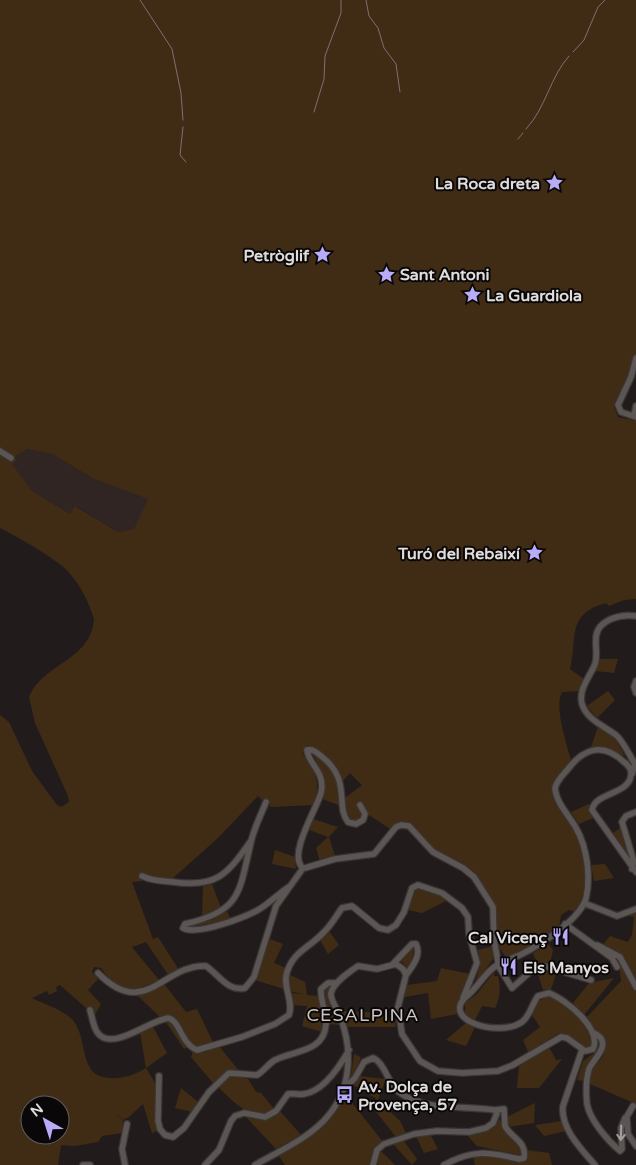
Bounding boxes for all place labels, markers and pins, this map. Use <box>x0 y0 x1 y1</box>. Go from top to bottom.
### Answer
place icon: La Roca dreta <box>544 173 564 193</box>
place label: La Roca dreta <box>435 174 540 194</box>
place icon: Petròglif <box>313 245 333 265</box>
place label: Petròglif <box>244 246 310 266</box>
place icon: Sant Antoni <box>376 264 396 284</box>
place label: Sant Antoni <box>400 265 490 285</box>
place icon: La Guardiola <box>462 285 482 305</box>
place label: La Guardiola <box>486 286 582 306</box>
place icon: Turó del Rebaixí <box>524 543 544 563</box>
place label: Turó del Rebaixí <box>397 544 520 564</box>
restaurant icon: Cal Vicenç <box>551 927 571 947</box>
place label: Cal Vicenç <box>468 928 547 948</box>
restaurant icon: Els Manyos <box>499 957 519 977</box>
place label: Els Manyos <box>523 958 609 978</box>
place label: Av. Dolça de Provença, 57 <box>358 1077 457 1115</box>
bus stop icon: Av. Dolça de Provença, 57 <box>334 1085 354 1105</box>

